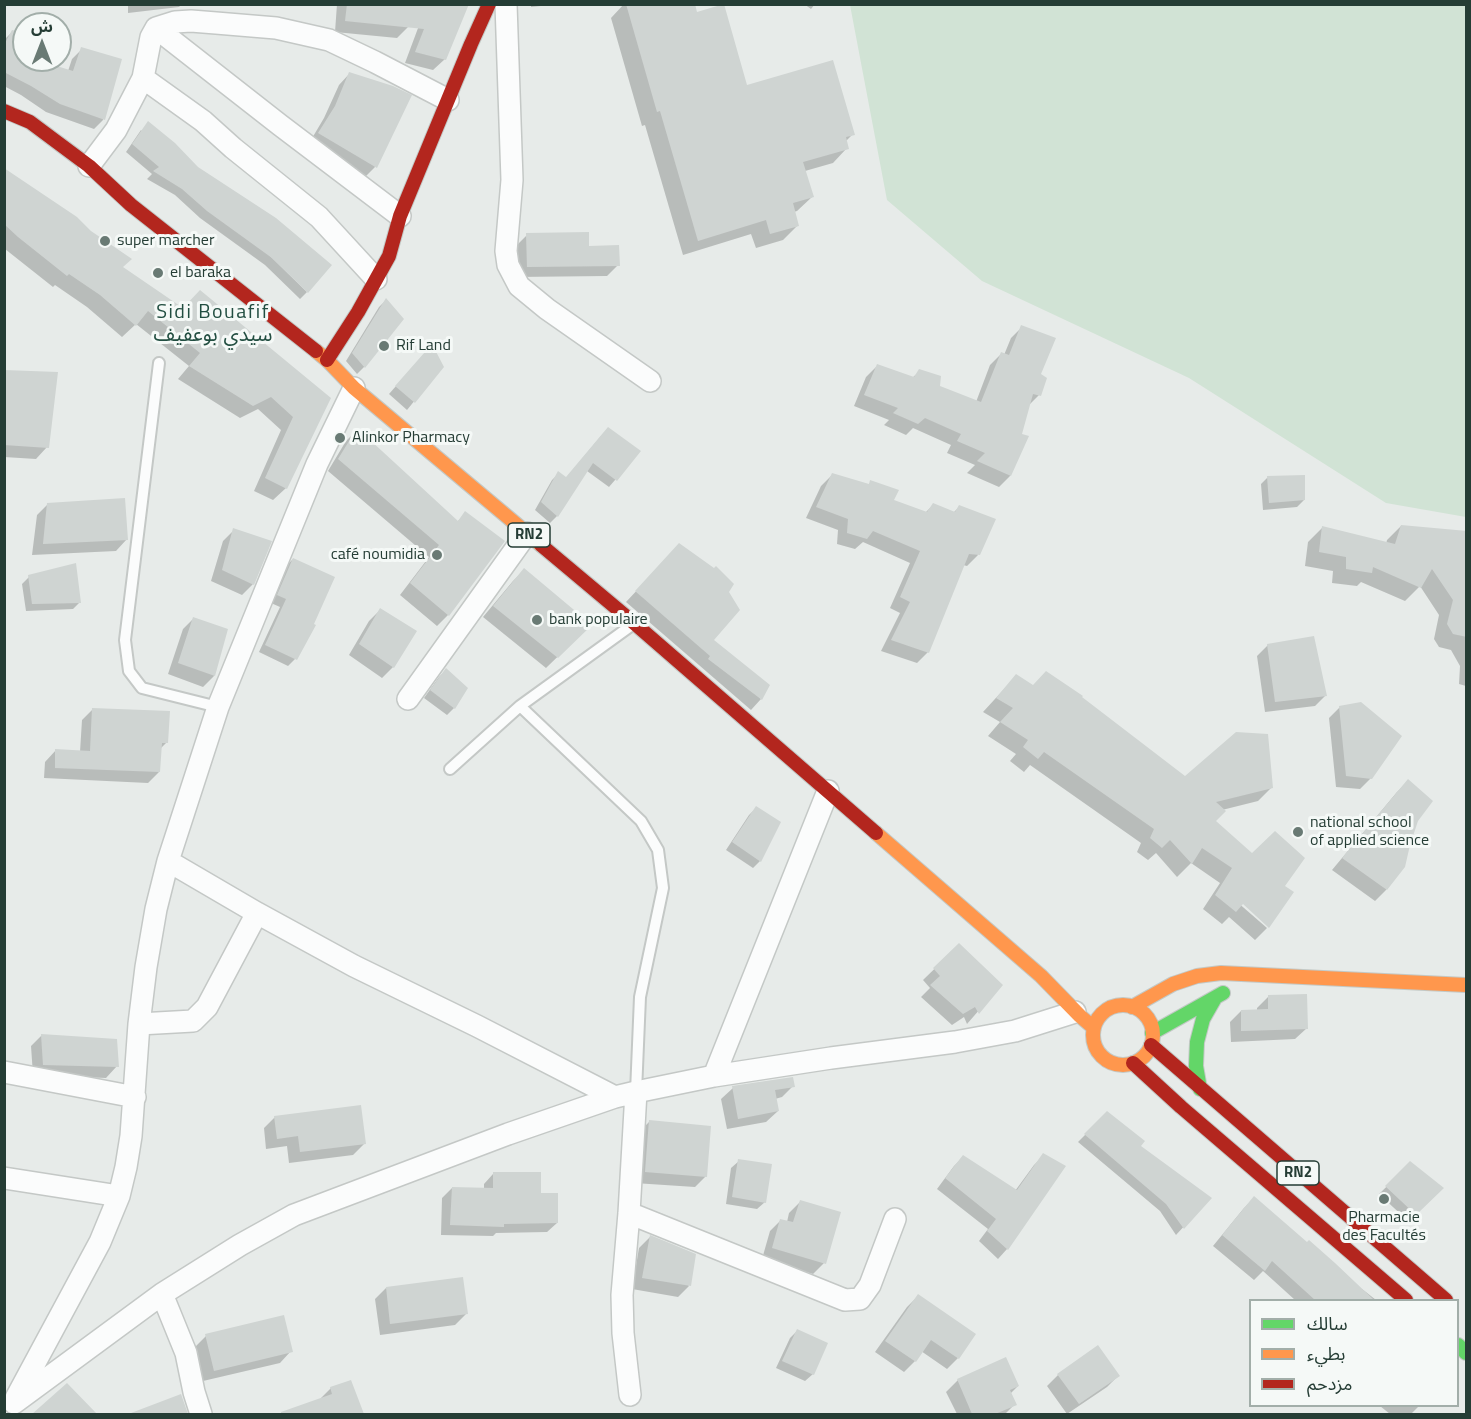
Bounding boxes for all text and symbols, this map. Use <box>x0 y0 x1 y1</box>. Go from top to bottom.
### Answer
north arrow <box>12 12 72 72</box>
text: ش <box>31 14 53 38</box>
place label: super marcher <box>117 231 214 251</box>
marker: super marcher <box>98 234 112 248</box>
place label: el baraka <box>170 263 231 283</box>
marker: el baraka <box>151 266 165 280</box>
district label: Sidi Bouafif سيدي بوعفيف <box>154 301 272 348</box>
place label: Rif Land <box>396 336 451 356</box>
marker: Rif Land <box>377 339 391 353</box>
place label: Alinkor Pharmacy <box>352 428 470 448</box>
marker: Alinkor Pharmacy <box>333 431 347 445</box>
road number: RN2 <box>508 523 550 547</box>
place label: café noumidia <box>331 545 425 565</box>
marker: café noumidia <box>430 548 444 562</box>
place label: bank populaire <box>549 610 648 630</box>
marker: bank populaire <box>530 613 544 627</box>
place label: national school of applied science <box>1310 813 1429 851</box>
marker: national school of applied science <box>1291 825 1305 839</box>
road number: RN2 <box>1277 1161 1319 1185</box>
marker: Pharmacie des Facultés <box>1377 1192 1391 1206</box>
place label: Pharmacie des Facultés <box>1342 1208 1426 1246</box>
legend <box>1249 1299 1459 1407</box>
text: سالك <box>1307 1310 1348 1337</box>
text: بطيء <box>1307 1340 1345 1367</box>
text: مزدحم <box>1307 1370 1352 1397</box>

